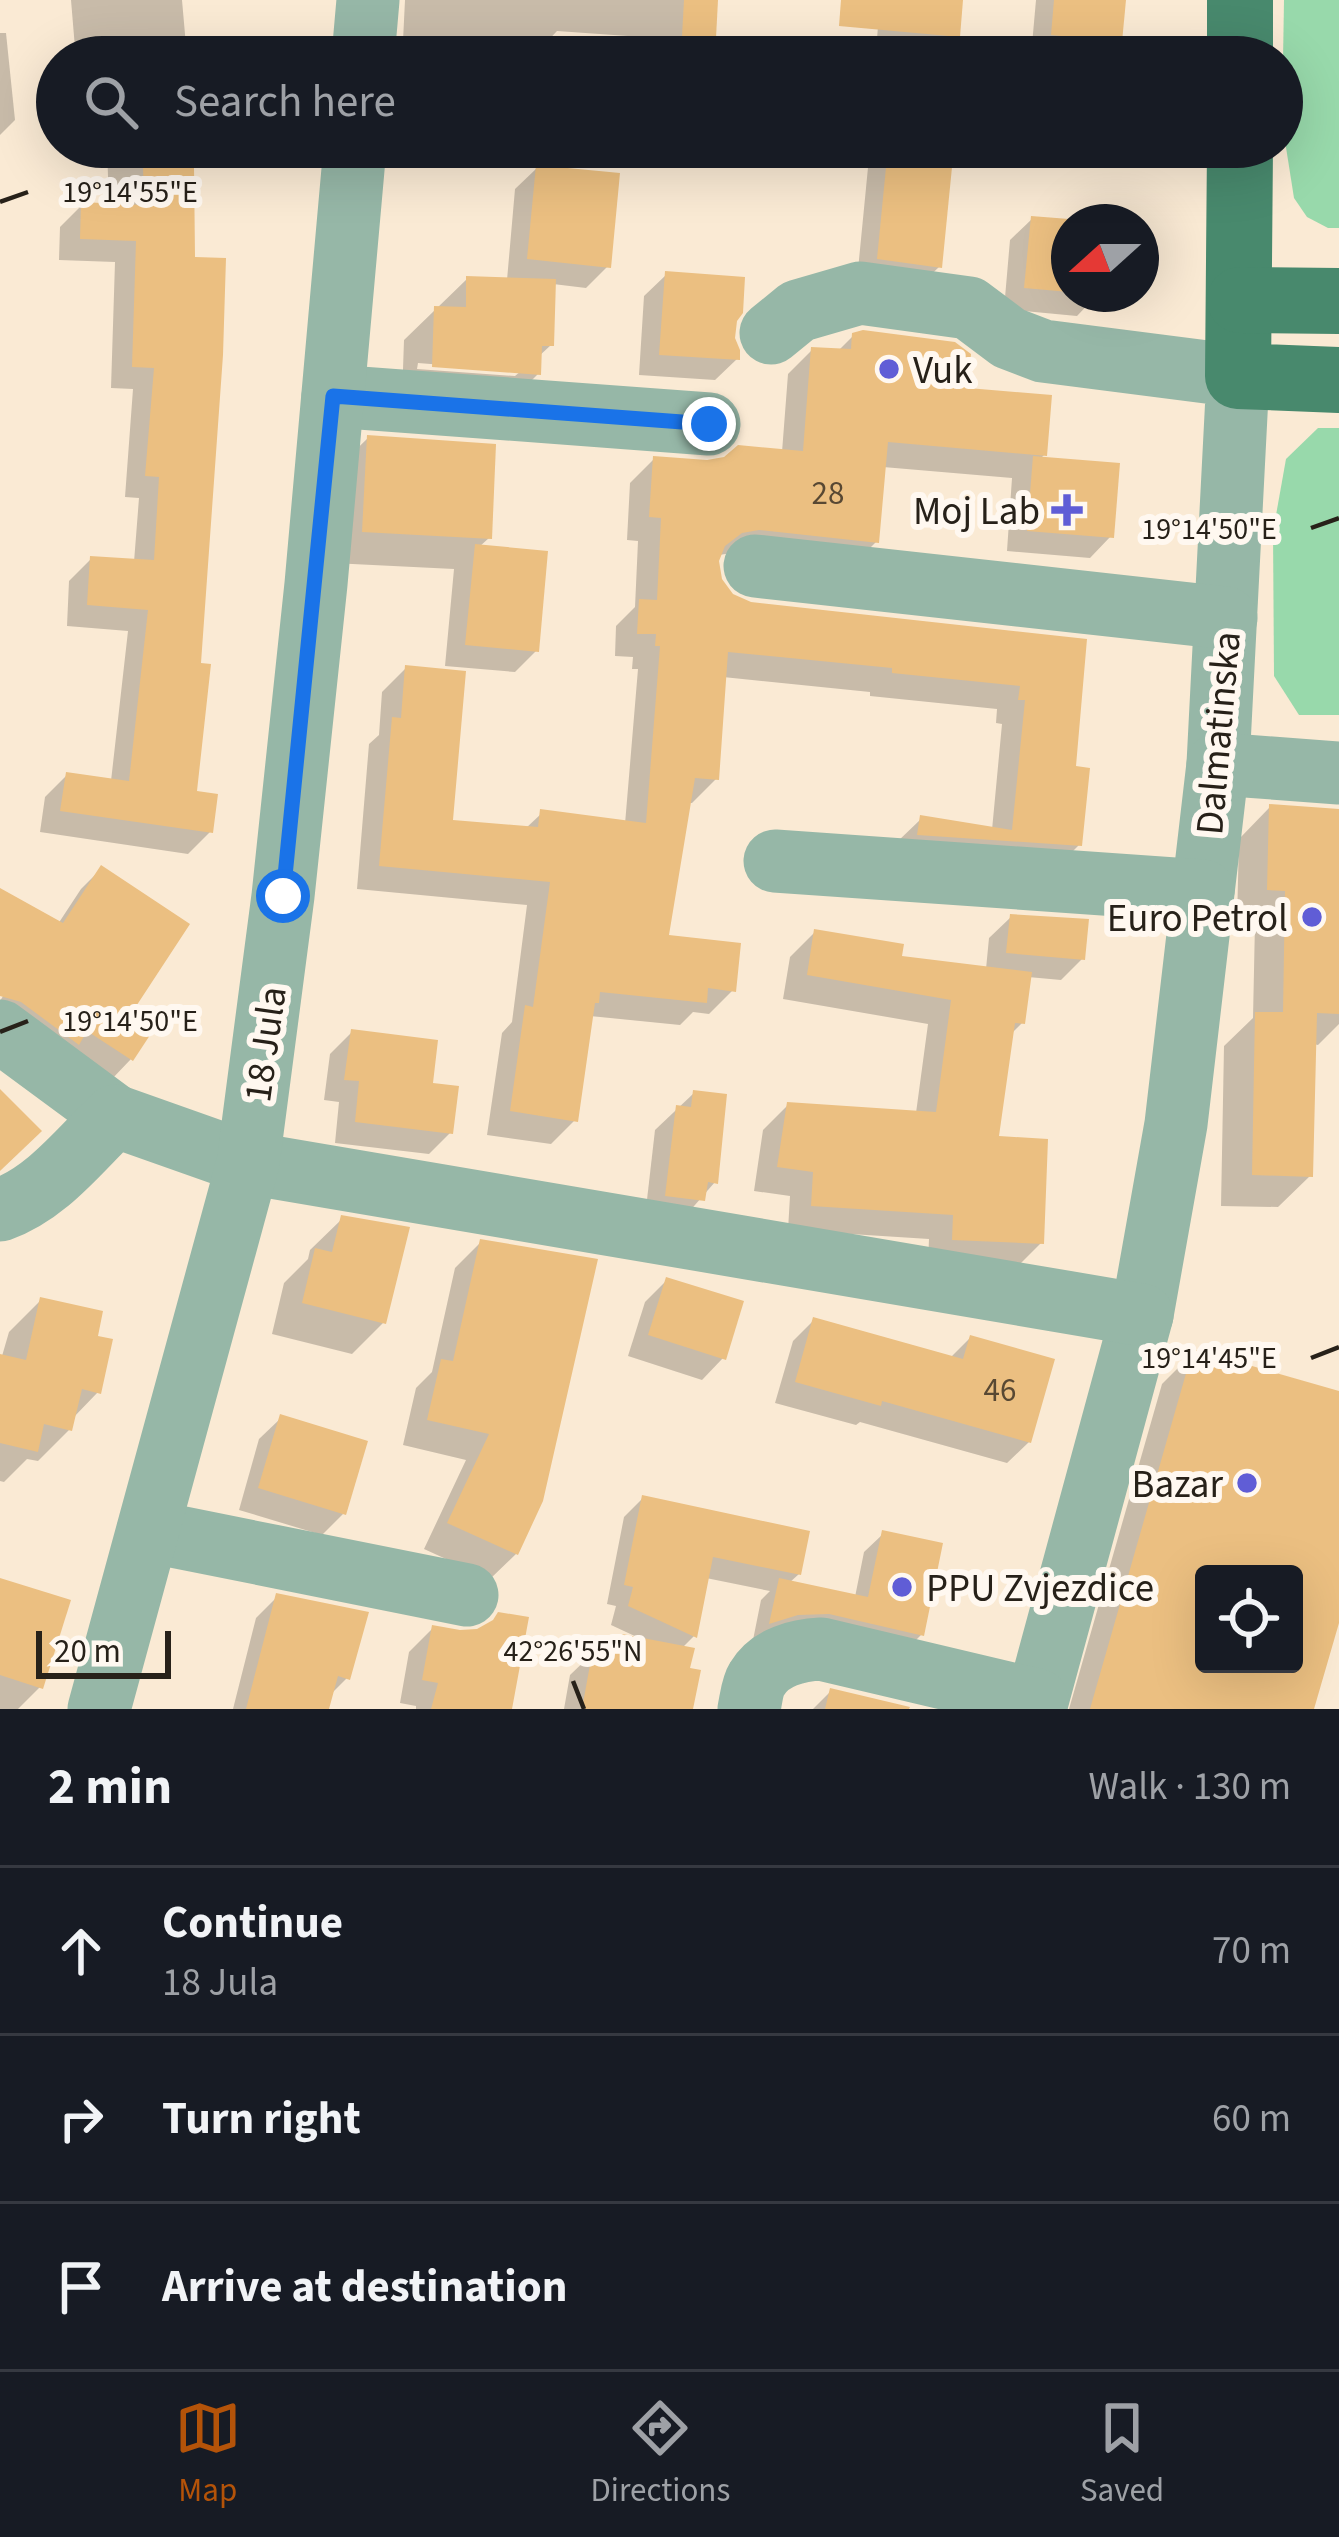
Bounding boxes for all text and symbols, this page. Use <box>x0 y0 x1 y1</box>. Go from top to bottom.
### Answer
search box <box>36 36 1303 168</box>
icon: search <box>78 69 144 135</box>
text: Search here <box>174 70 396 134</box>
text: 19°14'55"E <box>62 171 198 214</box>
north arrow <box>1051 204 1159 312</box>
place label: Vuk <box>913 343 972 399</box>
marker: Vuk <box>876 356 902 382</box>
route end <box>682 397 736 451</box>
house number: 28 <box>812 470 844 517</box>
place label: Moj Lab <box>913 484 1040 540</box>
marker: Moj Lab <box>1051 494 1083 526</box>
text: 19°14'50"E <box>1141 508 1277 551</box>
street label: Dalmatinska <box>1182 629 1256 837</box>
route start <box>256 869 310 923</box>
place label: Euro Petrol <box>1107 891 1288 947</box>
marker: Euro Petrol <box>1299 904 1325 930</box>
street label: 18 Jula <box>230 983 302 1106</box>
text: 19°14'50"E <box>62 1000 198 1043</box>
text: 19°14'45"E <box>1141 1337 1277 1380</box>
house number: 46 <box>984 1367 1016 1414</box>
place label: Bazar <box>1132 1457 1223 1513</box>
marker: Bazar <box>1234 1470 1260 1496</box>
place label: PPU Zvjezdice <box>926 1561 1154 1617</box>
map controls <box>1195 1565 1303 1673</box>
button: locate <box>1195 1565 1303 1673</box>
marker: PPU Zvjezdice <box>889 1574 915 1600</box>
scale bar <box>36 1625 171 1678</box>
text: 20 m <box>54 1628 121 1675</box>
text: 42°26'55"N <box>503 1630 643 1673</box>
text: 2 min <box>48 1751 172 1823</box>
text: Walk · 130 m <box>1088 1759 1291 1815</box>
text: Continue <box>162 1891 343 1955</box>
icon: ahead <box>48 1918 114 1984</box>
text: 70 m <box>1212 1923 1291 1979</box>
text: 18 Jula <box>162 1955 278 2011</box>
icon: right <box>48 2086 114 2152</box>
text: Turn right <box>162 2087 361 2151</box>
text: 60 m <box>1212 2091 1291 2147</box>
icon: arrive <box>48 2254 114 2320</box>
text: Arrive at destination <box>162 2255 567 2319</box>
tab: Map <box>175 2395 241 2514</box>
tab: Directions <box>591 2395 730 2514</box>
tab: Saved <box>1080 2395 1164 2514</box>

